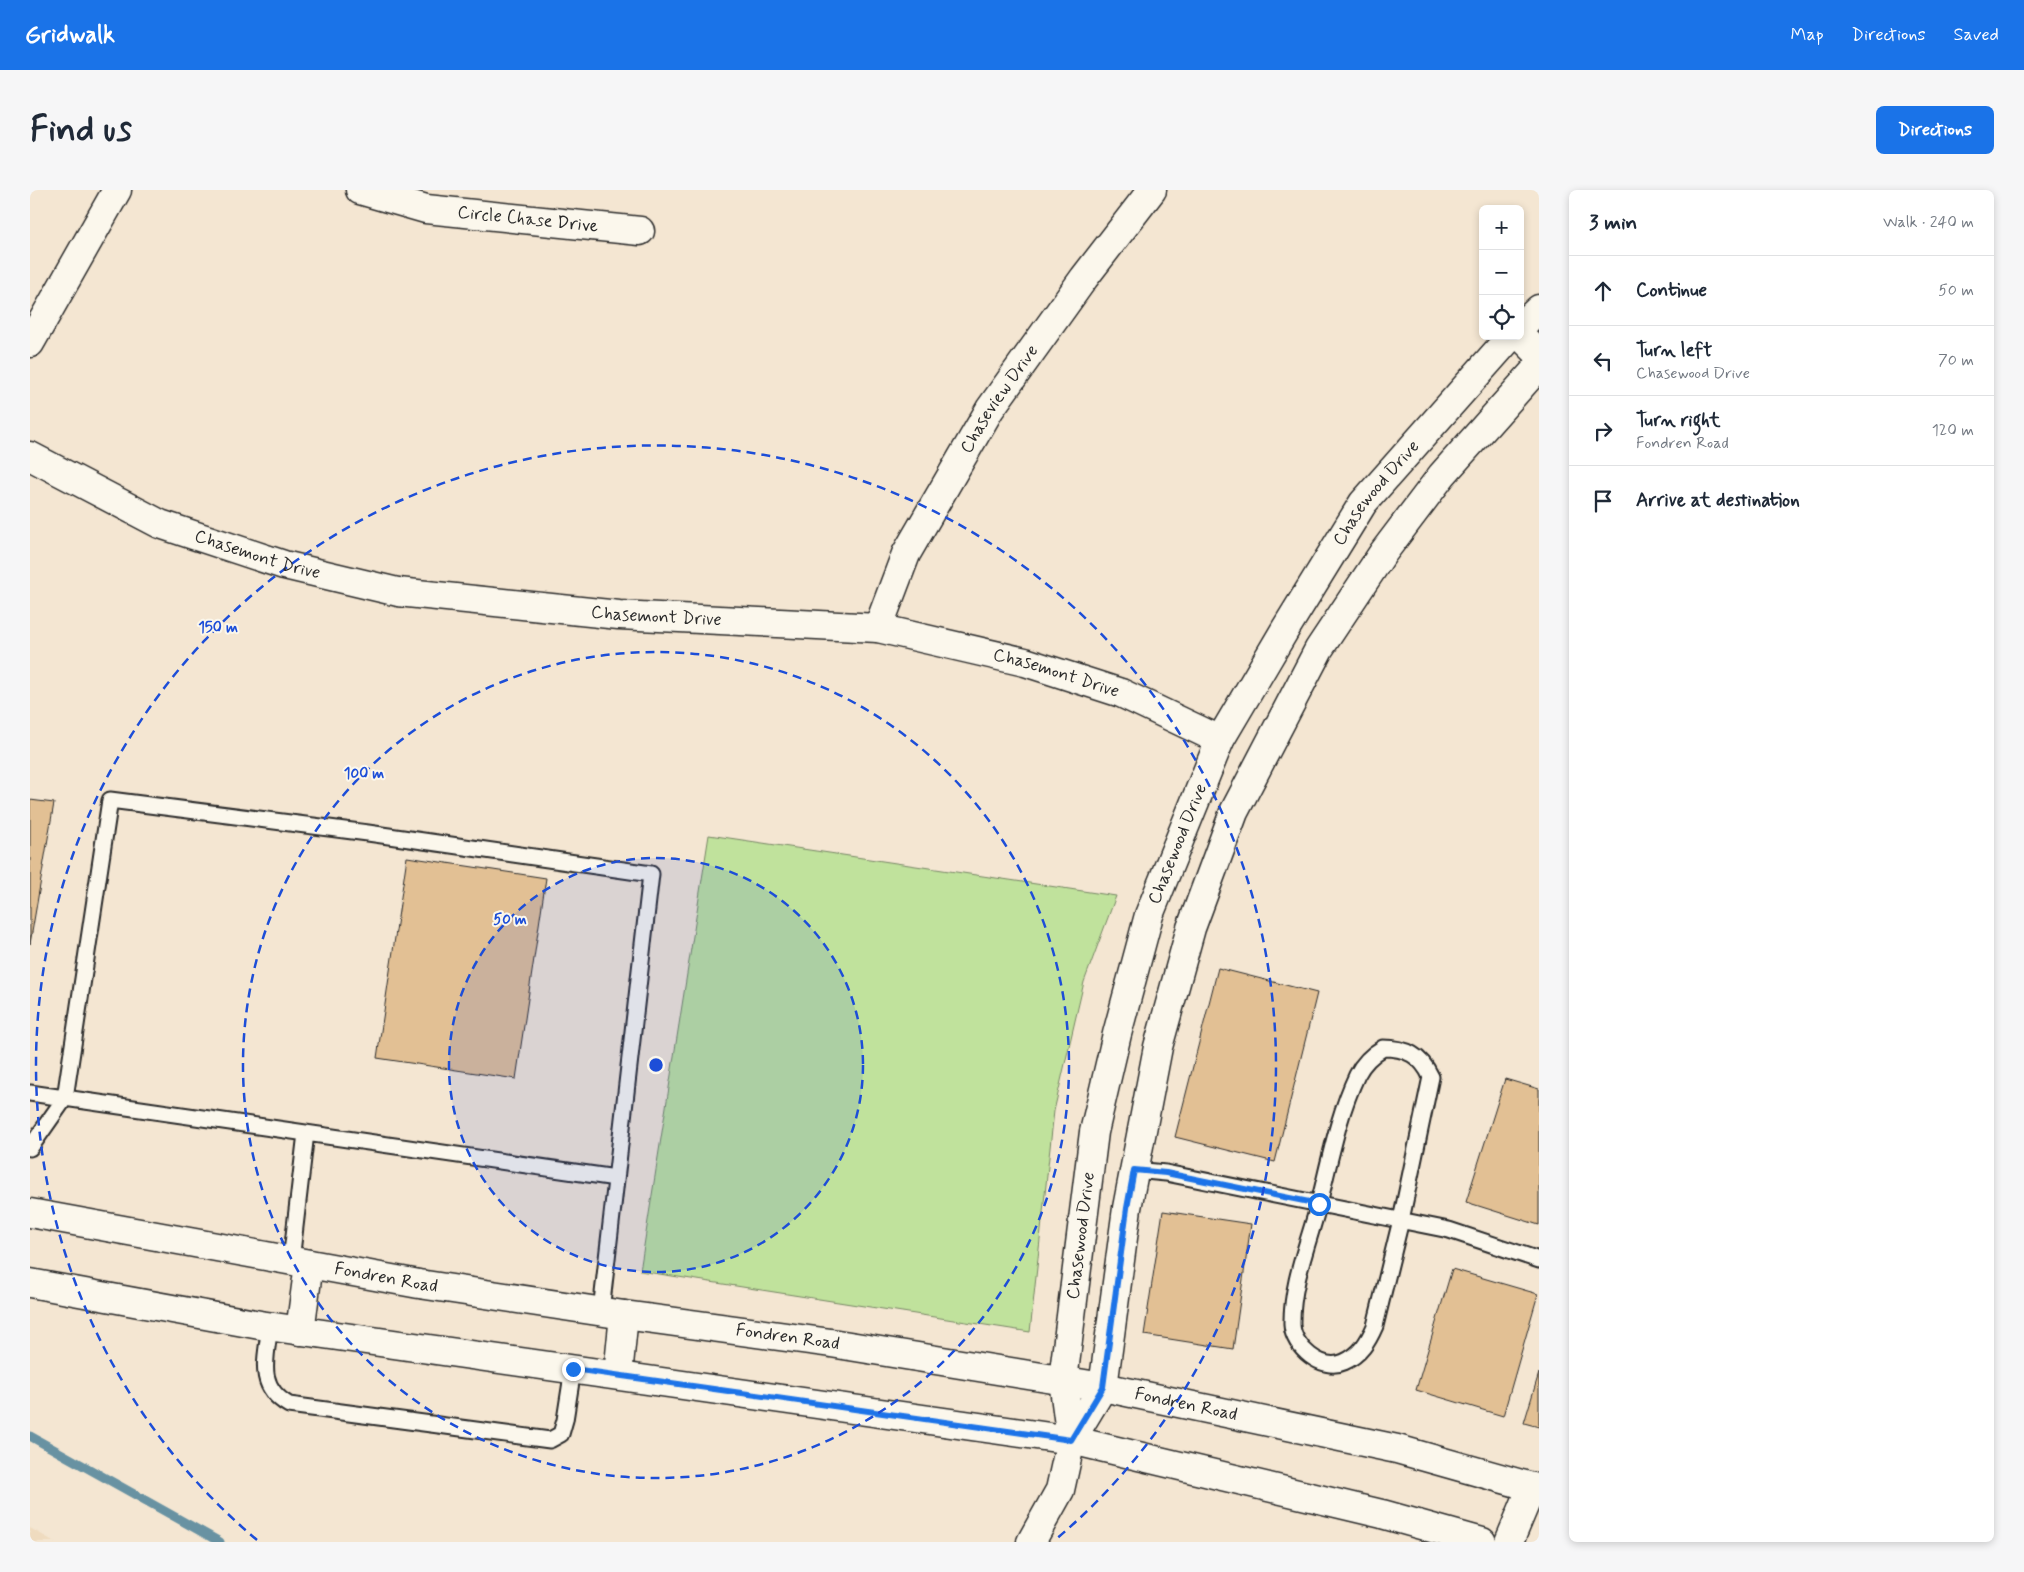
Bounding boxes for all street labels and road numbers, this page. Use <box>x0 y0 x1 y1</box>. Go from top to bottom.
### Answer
street label: Circle Chase Drive <box>456 200 599 239</box>
street label: Chaseview Drive <box>955 340 1044 458</box>
street label: Chasewood Drive <box>1327 435 1425 550</box>
street label: Chasemont Drive <box>191 524 323 585</box>
street label: Chasemont Drive <box>590 600 722 632</box>
street label: Chasemont Drive <box>991 643 1123 704</box>
street label: Chasewood Drive <box>1143 780 1213 908</box>
street label: Chasewood Drive <box>1061 1170 1101 1301</box>
street label: Fondren Road <box>333 1257 439 1299</box>
street label: Fondren Road <box>734 1318 841 1356</box>
street label: Fondren Road <box>1132 1382 1240 1427</box>

